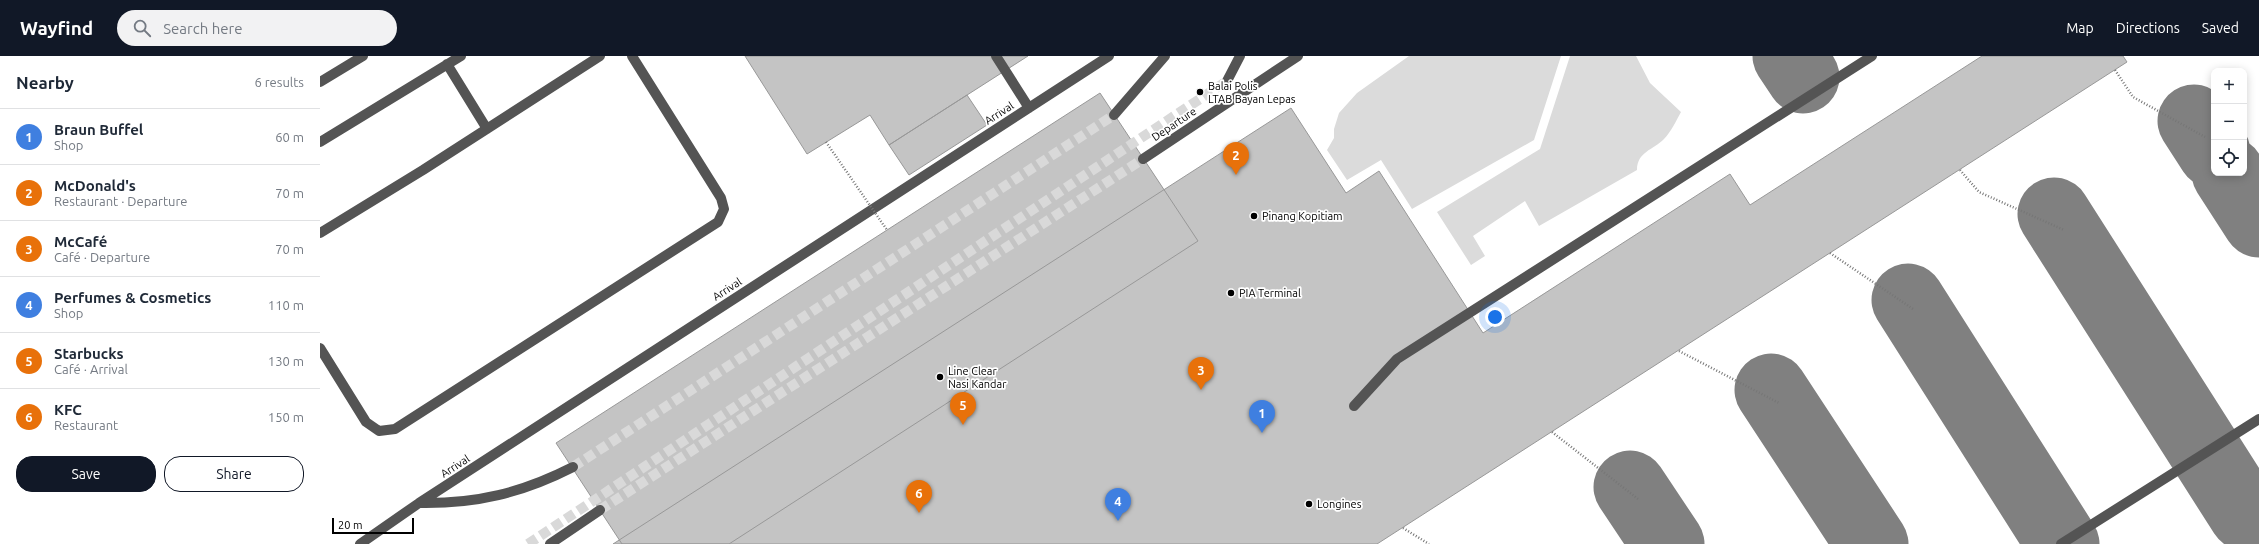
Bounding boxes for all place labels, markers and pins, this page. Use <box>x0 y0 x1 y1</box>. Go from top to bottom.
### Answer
place label: Balai Polis LTAB Bayan Lepas <box>1208 80 1296 105</box>
marker: Balai Polis LTAB Bayan Lepas <box>1195 87 1205 97</box>
pin: 2 <box>1223 142 1249 175</box>
place label: Pinang Kopitiam <box>1262 210 1343 222</box>
marker: Pinang Kopitiam <box>1249 211 1259 221</box>
place label: PIA Terminal <box>1239 287 1301 299</box>
marker: PIA Terminal <box>1226 288 1236 298</box>
pin: 3 <box>1188 357 1214 390</box>
place label: Line Clear Nasi Kandar <box>948 365 1007 390</box>
marker: Line Clear Nasi Kandar <box>935 372 945 382</box>
pin: 5 <box>950 392 976 425</box>
pin: 1 <box>1249 400 1275 433</box>
pin: 6 <box>906 480 932 513</box>
pin: 4 <box>1105 488 1131 521</box>
place label: Longines <box>1317 498 1362 510</box>
marker: Longines <box>1304 499 1314 509</box>

